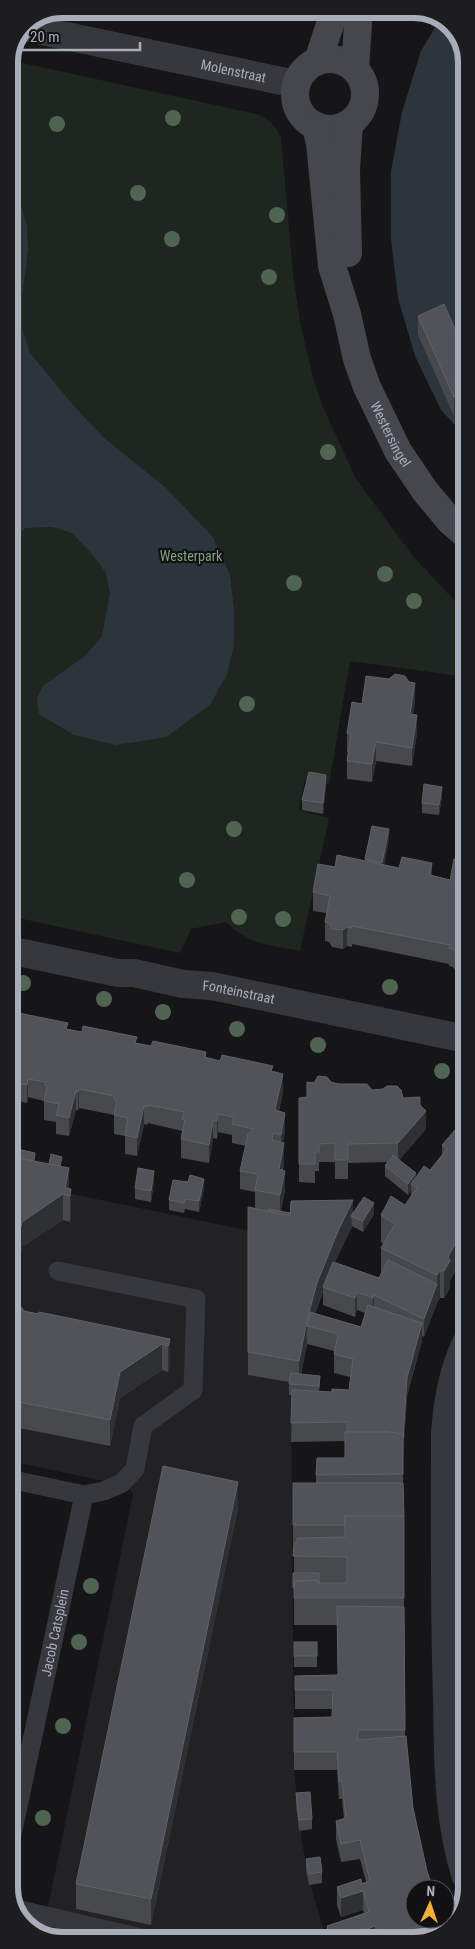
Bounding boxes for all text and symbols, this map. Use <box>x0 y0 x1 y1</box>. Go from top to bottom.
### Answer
scale bar <box>22 20 140 52</box>
text: 20 m <box>30 28 60 46</box>
street label: Molenstraat <box>199 56 268 86</box>
street label: Westersingel <box>367 399 414 470</box>
park label: Westerpark <box>160 548 223 564</box>
street label: Fonteinstraat <box>202 977 276 1007</box>
street label: Jacob Catsplein <box>38 1587 72 1678</box>
north arrow <box>405 1879 455 1929</box>
text: N <box>426 1883 435 1899</box>

